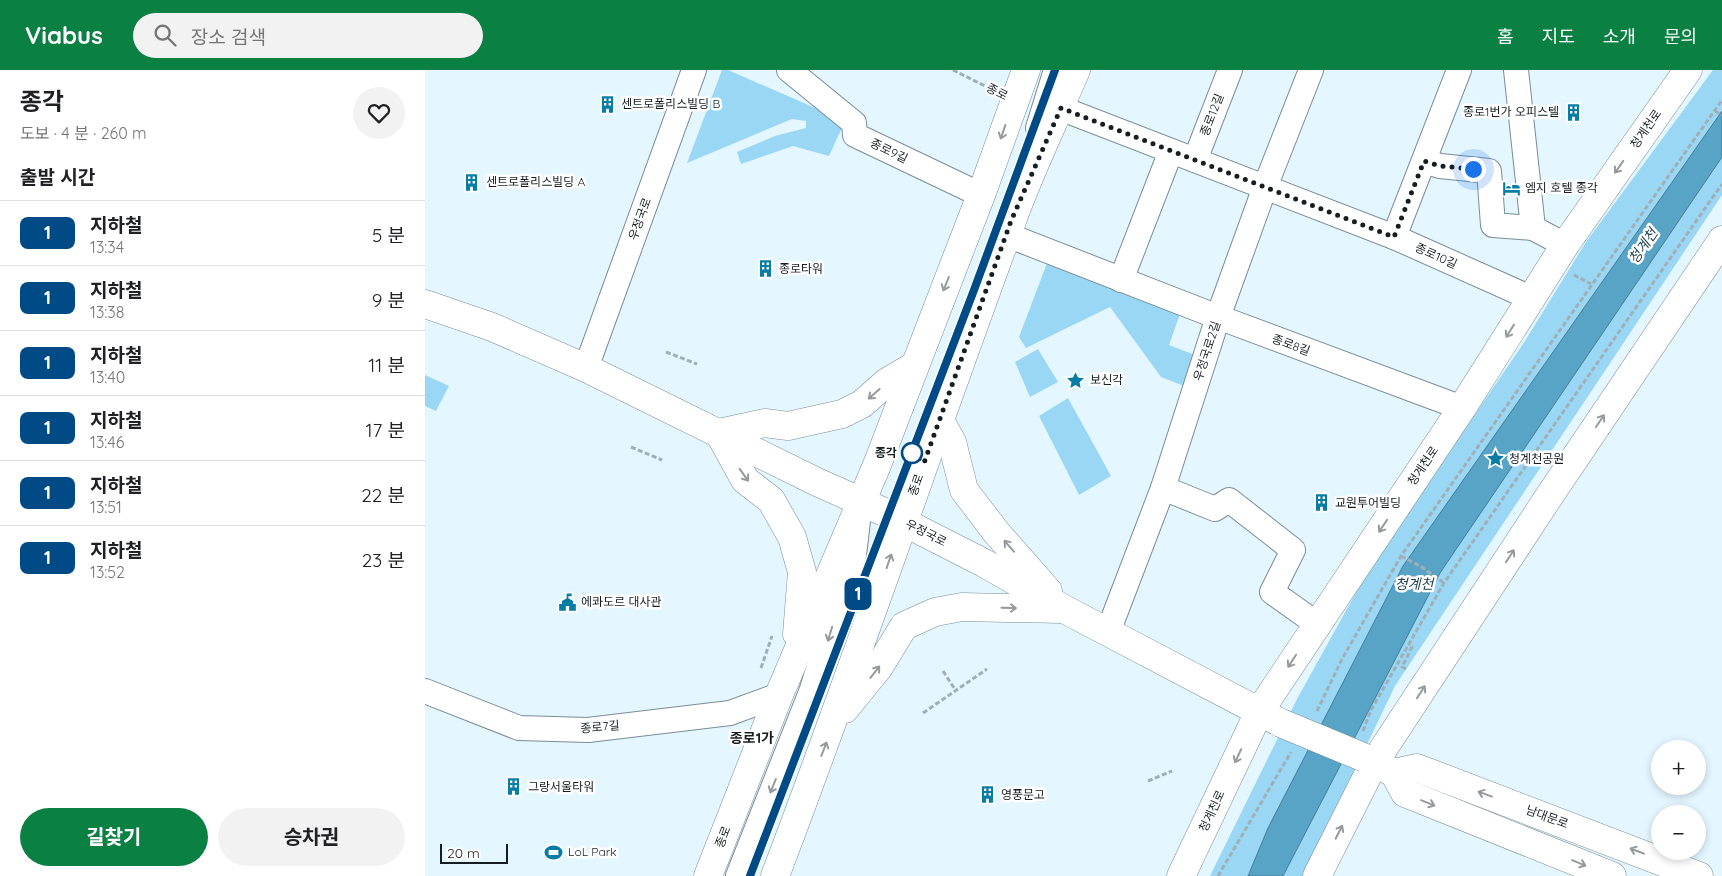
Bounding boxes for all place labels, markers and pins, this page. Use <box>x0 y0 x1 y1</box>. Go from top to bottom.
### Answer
building icon: 센트로폴리스빌딩 B <box>597 94 617 114</box>
place label: 센트로폴리스빌딩 B <box>621 96 721 111</box>
building icon: 종로1번가 오피스텔 <box>1563 102 1583 122</box>
place label: 종로1번가 오피스텔 <box>1463 104 1559 119</box>
building icon: 센트로폴리스빌딩 A <box>462 172 482 192</box>
place label: 센트로폴리스빌딩 A <box>486 174 586 189</box>
hotel icon: 엠지 호텔 종각 <box>1501 178 1521 198</box>
place label: 엠지 호텔 종각 <box>1525 180 1598 195</box>
building icon: 종로타워 <box>755 259 775 279</box>
place label: 종로타워 <box>779 261 823 276</box>
place icon: 보신각 <box>1066 370 1086 390</box>
place label: 보신각 <box>1090 372 1123 387</box>
marker: 종각 <box>901 442 923 464</box>
place label: 종각 <box>875 445 897 460</box>
place icon: 청계천공원 <box>1485 449 1505 469</box>
place label: 청계천공원 <box>1509 451 1564 466</box>
building icon: 교원투어빌딩 <box>1311 493 1331 513</box>
place label: 교원투어빌딩 <box>1335 495 1401 510</box>
public building icon: 에콰도르 대사관 <box>557 592 577 612</box>
place label: 에콰도르 대사관 <box>581 594 662 609</box>
building icon: 그랑서울타워 <box>504 777 524 797</box>
place label: 그랑서울타워 <box>528 779 594 794</box>
building icon: 영풍문고 <box>977 785 997 805</box>
place label: 영풍문고 <box>1001 787 1045 802</box>
sports icon: LoL Park <box>544 842 564 862</box>
place label: LoL Park <box>568 844 617 859</box>

